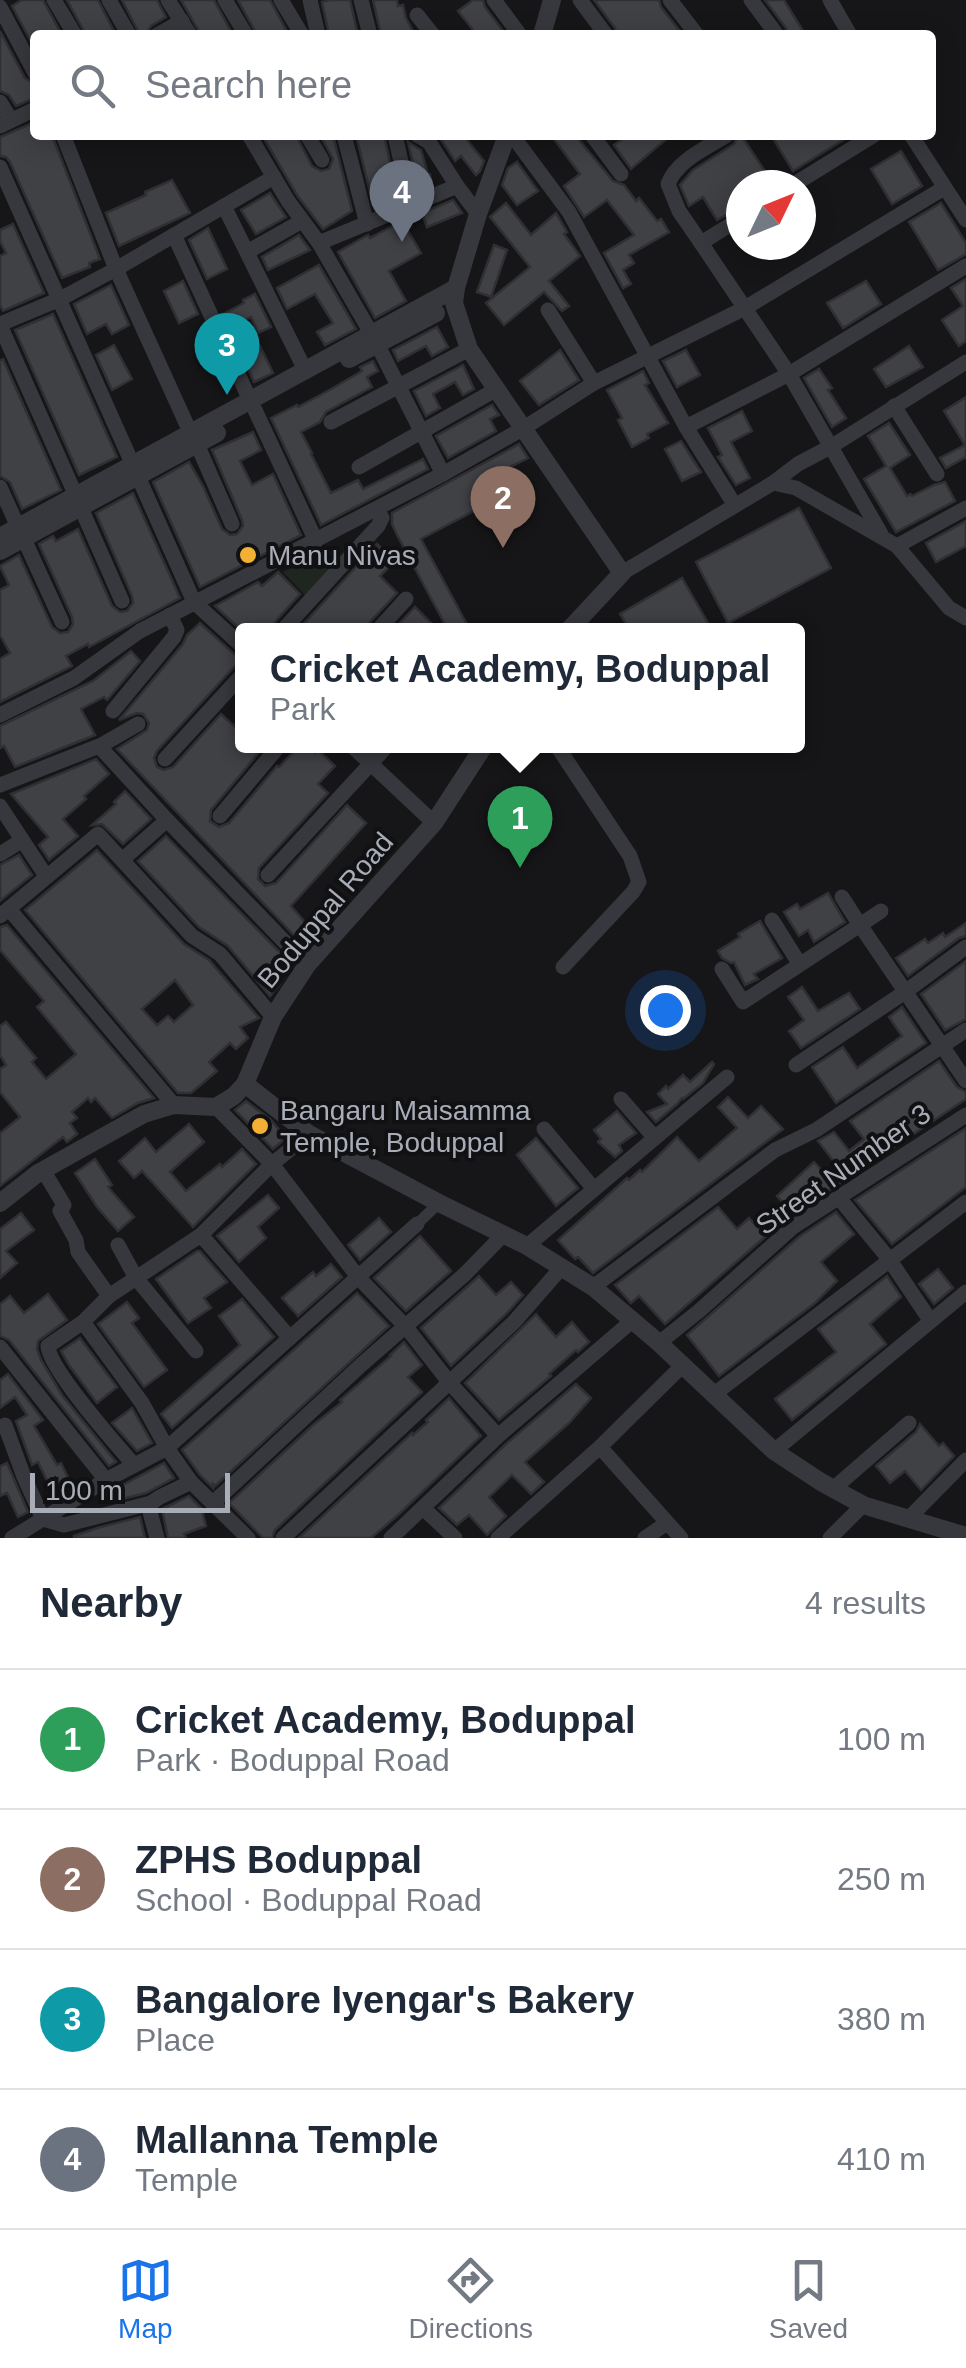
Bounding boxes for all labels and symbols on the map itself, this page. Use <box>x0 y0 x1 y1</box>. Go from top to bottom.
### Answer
pin: 4 <box>370 160 434 242</box>
north arrow <box>726 170 816 260</box>
pin: 3 <box>194 312 260 395</box>
pin: 2 <box>470 466 536 548</box>
place label: Manu Nivas <box>268 540 416 571</box>
marker: Manu Nivas <box>237 544 259 566</box>
pin: 1 <box>488 786 552 868</box>
street label: Boduppal Road <box>251 826 399 994</box>
your location <box>640 985 691 1036</box>
place label: Bangaru Maisamma Temple, Boduppal <box>280 1095 531 1158</box>
street label: Street Number 3 <box>750 1098 936 1241</box>
marker: Bangaru Maisamma Temple, Boduppal <box>249 1115 271 1137</box>
scale bar <box>30 1468 230 1512</box>

